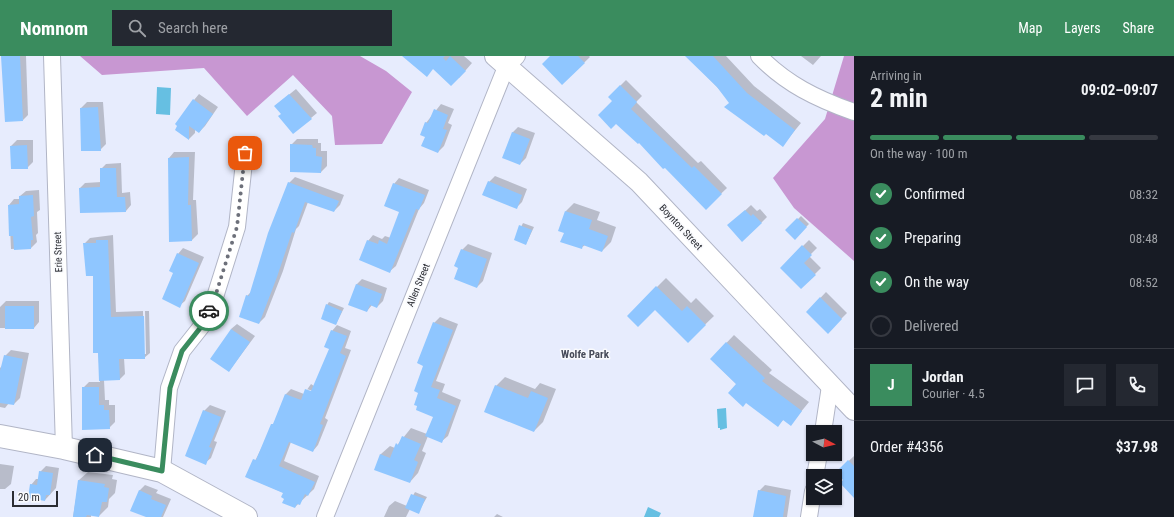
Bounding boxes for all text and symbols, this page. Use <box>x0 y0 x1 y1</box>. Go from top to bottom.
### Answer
search box <box>112 10 392 46</box>
text: Nomnom <box>20 17 88 40</box>
icon: search <box>126 17 148 39</box>
text: Search here <box>158 19 228 37</box>
text: Map <box>1018 20 1042 36</box>
text: Layers <box>1064 20 1101 36</box>
text: Share <box>1123 20 1154 36</box>
text: Arriving in <box>870 68 922 83</box>
text: 09:02–09:07 <box>1081 81 1158 99</box>
text: 2 min <box>870 83 928 113</box>
pin <box>228 136 262 170</box>
icon: bag <box>234 142 256 164</box>
text: On the way · 100 m <box>870 146 967 161</box>
icon: check <box>870 183 892 205</box>
text: Confirmed <box>904 185 965 203</box>
text: 08:32 <box>1129 187 1158 202</box>
street label: Boynton Street <box>657 202 705 252</box>
icon: check <box>870 227 892 249</box>
text: Preparing <box>904 229 961 247</box>
street label: Erie Street <box>52 231 64 273</box>
text: 08:48 <box>1129 231 1158 246</box>
street label: Allen Street <box>404 262 432 308</box>
icon: check <box>870 271 892 293</box>
text: On the way <box>904 273 969 291</box>
text: 08:52 <box>1129 275 1158 290</box>
courier <box>189 291 229 331</box>
icon: car <box>198 300 220 322</box>
text: Delivered <box>904 317 959 335</box>
district label: Wolfe Park <box>561 348 610 361</box>
button: chat <box>1064 364 1106 406</box>
button: phone <box>1116 364 1158 406</box>
text: Jordan <box>922 368 964 386</box>
text: J <box>887 376 895 394</box>
text: Courier · 4.5 <box>922 386 985 401</box>
north arrow <box>806 425 842 461</box>
map controls <box>806 425 842 505</box>
pin <box>78 438 112 472</box>
text: Order #4356 <box>870 438 944 456</box>
text: $37.98 <box>1116 438 1158 456</box>
icon: home <box>84 444 106 466</box>
button: layers <box>806 469 842 505</box>
scale bar <box>12 489 58 508</box>
text: 20 m <box>18 491 40 504</box>

